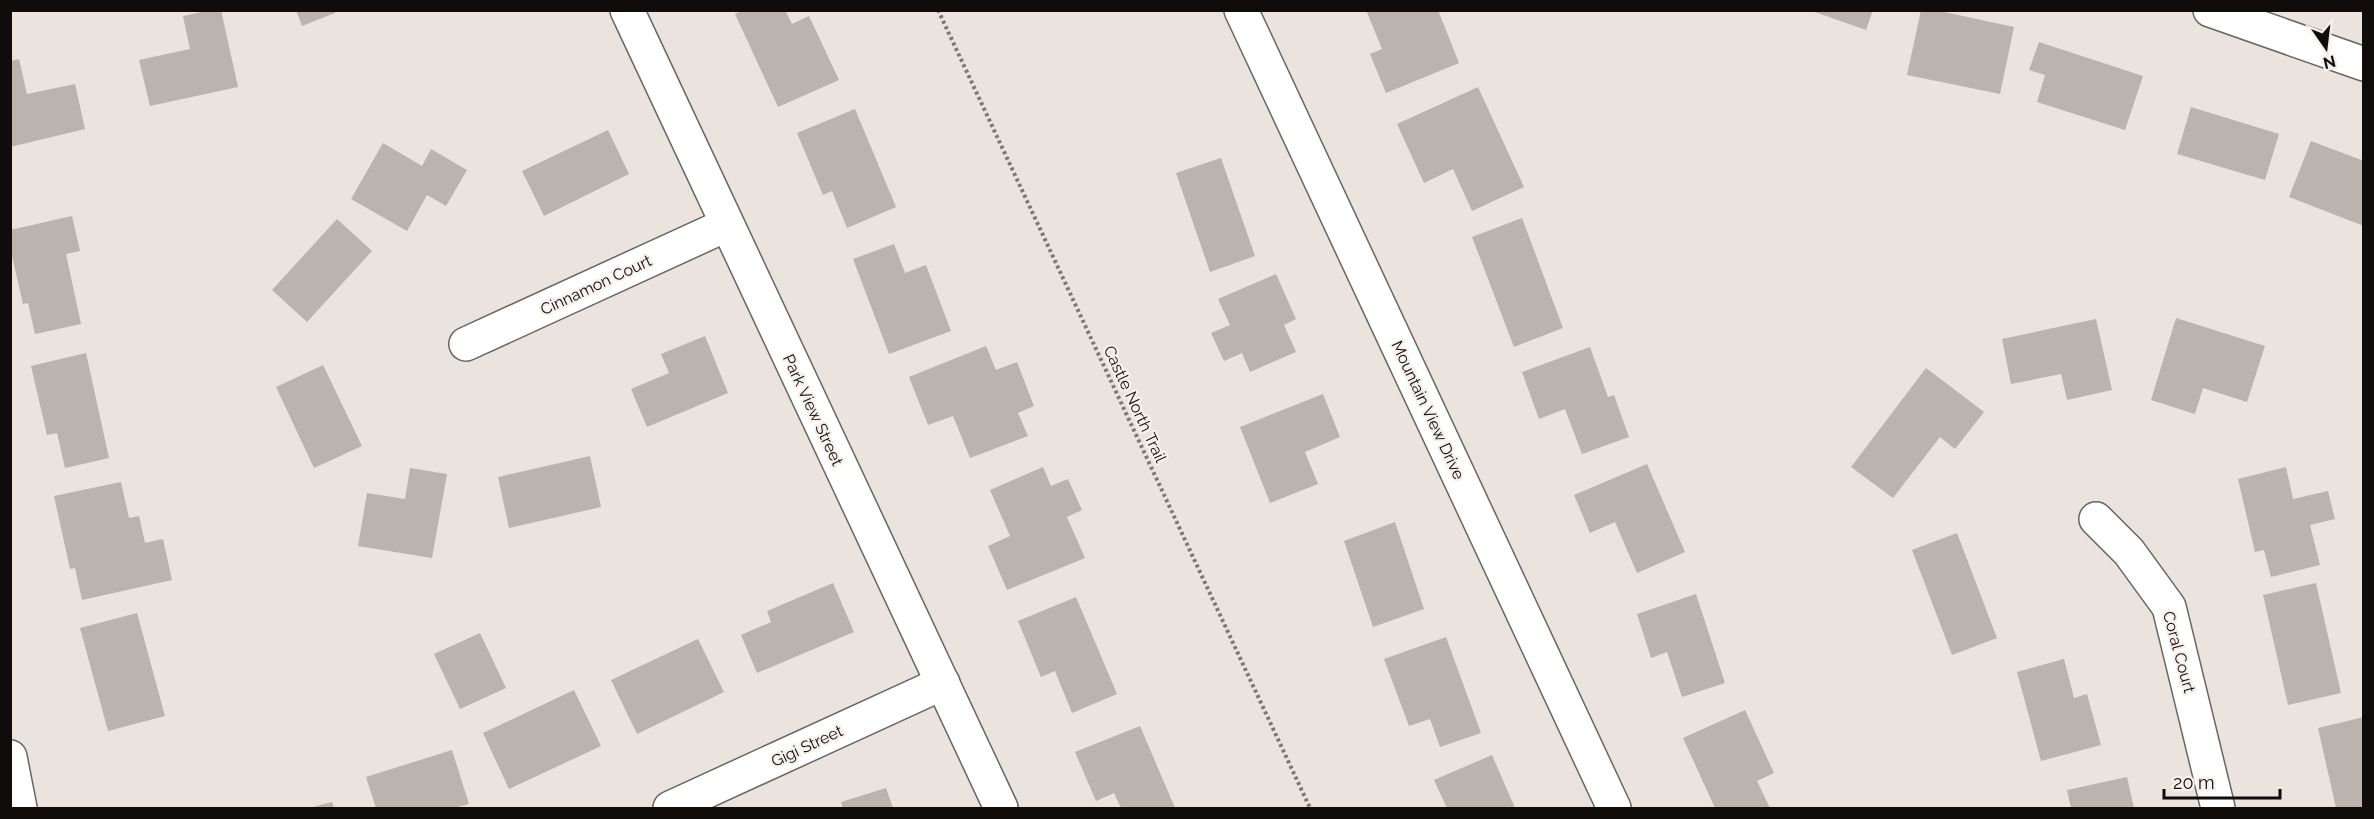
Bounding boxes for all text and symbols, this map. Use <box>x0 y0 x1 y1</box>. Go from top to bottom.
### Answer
north arrow <box>2296 18 2356 78</box>
text: N <box>2321 51 2338 73</box>
street label: Cinnamon Court <box>537 251 655 319</box>
street label: Mountain View Drive <box>1387 338 1469 482</box>
street label: Castle North Trail <box>1100 343 1171 466</box>
street label: Park View Street <box>779 351 847 469</box>
street label: Coral Court <box>2159 609 2199 696</box>
street label: Gigi Street <box>768 721 846 771</box>
scale bar <box>2164 762 2280 800</box>
text: 20 m <box>2173 772 2215 793</box>

